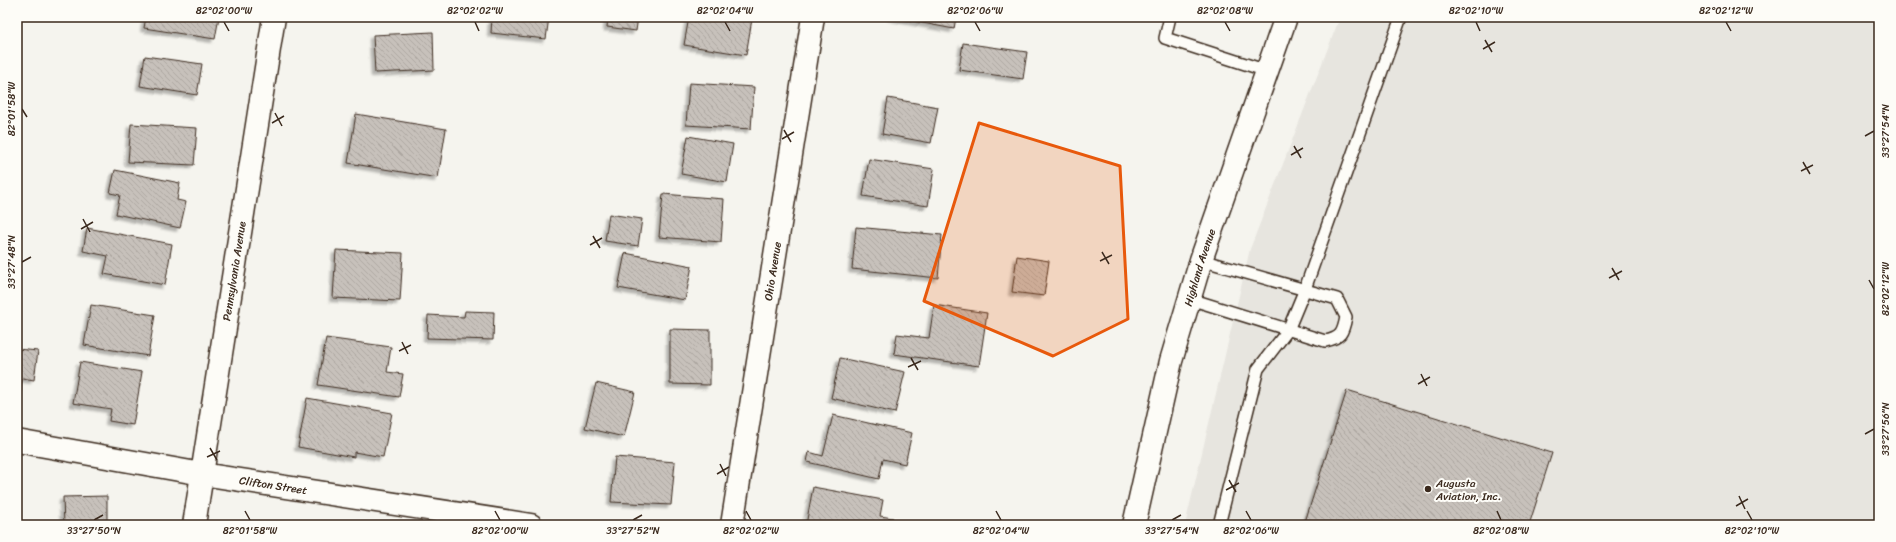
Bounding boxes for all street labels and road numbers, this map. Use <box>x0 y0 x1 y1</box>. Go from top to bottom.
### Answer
street label: Pennsylvania Avenue <box>217 219 251 322</box>
street label: Highland Avenue <box>1178 226 1221 309</box>
street label: Ohio Avenue <box>758 240 787 302</box>
street label: Clifton Street <box>238 470 309 500</box>

